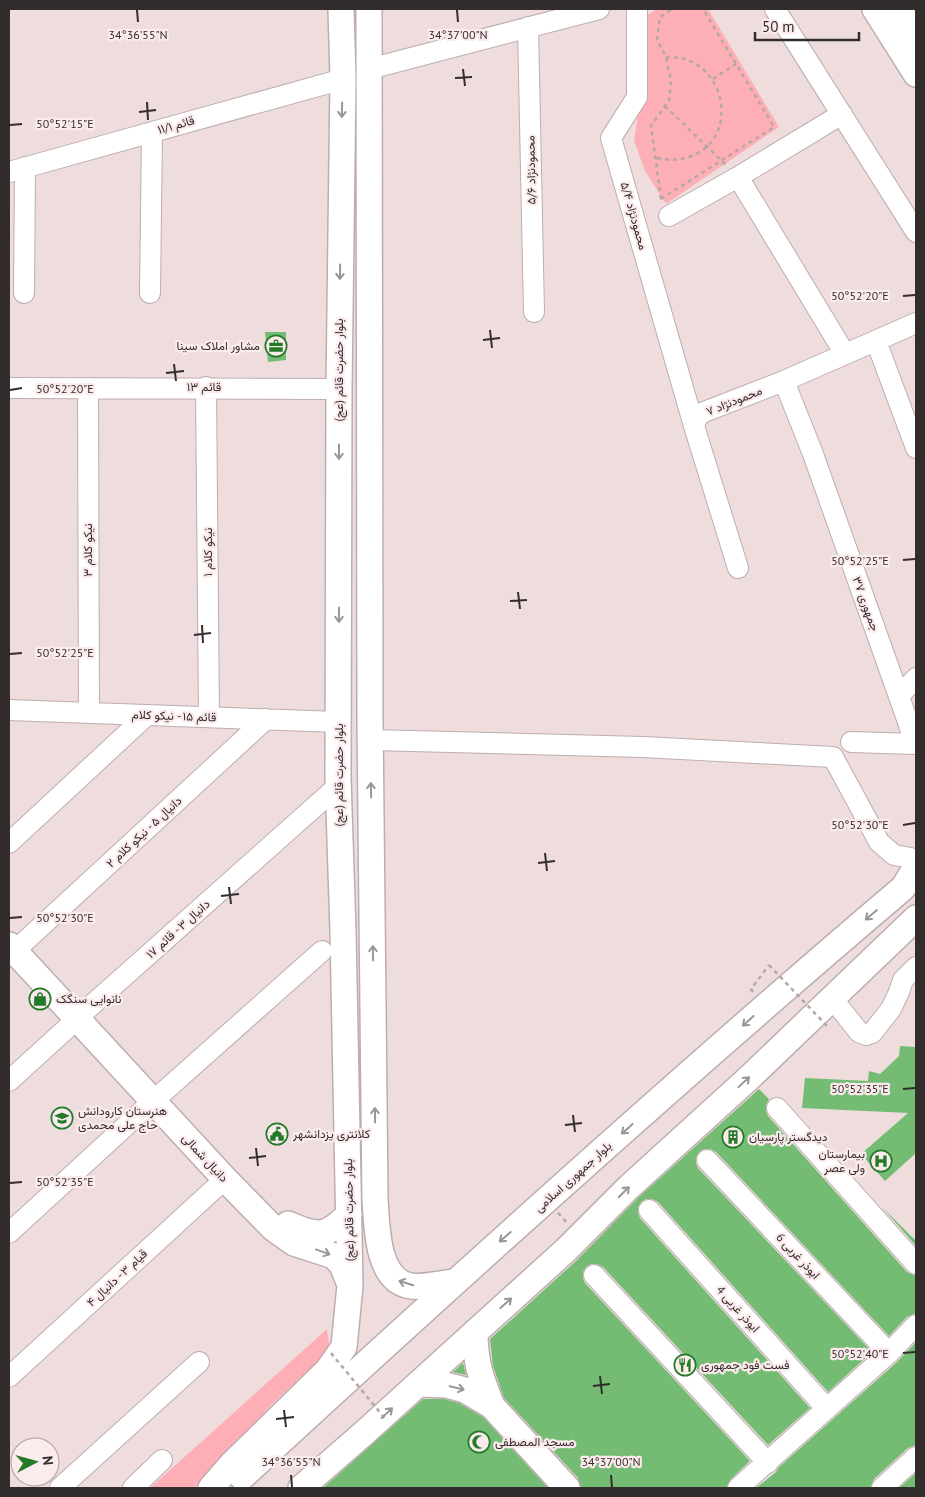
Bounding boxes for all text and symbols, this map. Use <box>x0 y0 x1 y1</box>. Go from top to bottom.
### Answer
scale bar <box>755 10 859 42</box>
text: 50 m <box>762 17 795 36</box>
text: 34°36'55"N <box>108 27 168 42</box>
text: 34°37'00"N <box>428 27 488 42</box>
one-way arrow <box>337 102 347 118</box>
street label: قائم ۱۱/۱ <box>156 112 196 138</box>
text: 50°52'15"E <box>36 116 94 131</box>
street label: محمودنژاد ۵/۶ <box>522 135 540 205</box>
street label: محمودنژاد ۵/۴ <box>617 180 651 252</box>
one-way arrow <box>335 264 345 280</box>
text: 50°52'20"E <box>831 288 889 303</box>
street label: بلوار حضرت قائم (عج) <box>331 319 348 421</box>
office icon: مشاور املاک سینا <box>264 334 288 358</box>
place label: مشاور املاک سینا <box>177 338 260 354</box>
street label: قائم ۱۳ <box>187 379 221 395</box>
text: 50°52'20"E <box>36 381 94 396</box>
street label: محمودنژاد ۷ <box>704 383 764 419</box>
one-way arrow <box>334 444 344 460</box>
street label: نیکو کلام ۳ <box>80 523 96 577</box>
street label: نیکو کلام ۱ <box>200 528 216 576</box>
text: 50°52'25"E <box>831 553 889 568</box>
street label: جمهوری ۳۷ <box>849 574 883 634</box>
one-way arrow <box>334 606 344 623</box>
text: 50°52'25"E <box>36 645 94 660</box>
street label: قائم ۱۵ - نیکو کلام <box>131 707 217 725</box>
street label: بلوار حضرت قائم (عج) <box>331 724 348 826</box>
one-way arrow <box>366 782 376 798</box>
street label: دانیال ۵ - نیکو کلام ۲ <box>103 793 185 871</box>
text: 50°52'30"E <box>831 817 889 832</box>
street label: دانیال ۳ - قائم ۱۷ <box>143 896 214 962</box>
one-way arrow <box>865 909 878 921</box>
text: 50°52'30"E <box>36 910 94 925</box>
one-way arrow <box>368 945 378 961</box>
shop icon: نانوایی سنگک <box>28 987 52 1011</box>
place label: نانوایی سنگک <box>56 991 121 1007</box>
one-way arrow <box>742 1015 755 1027</box>
one-way arrow <box>738 1076 751 1088</box>
text: 50°52'35"E <box>831 1081 889 1096</box>
place label: هنرستان کارودانش حاج علی محمدی <box>78 1103 167 1134</box>
school or university icon: هنرستان کارودانش حاج علی محمدی <box>50 1106 74 1130</box>
one-way arrow <box>370 1107 379 1123</box>
public building icon: کلانتری یزدانشهر <box>265 1122 289 1146</box>
one-way arrow <box>620 1123 633 1135</box>
building icon: دیدگستر پارسیان <box>721 1125 745 1149</box>
place label: کلانتری یزدانشهر <box>292 1126 370 1142</box>
place label: دیدگستر پارسیان <box>749 1129 828 1145</box>
street label: دانیال شمالی <box>178 1130 232 1186</box>
street label: بلوار جمهوری اسلامی <box>531 1138 615 1216</box>
place label: بیمارستان ولی عصر <box>819 1146 865 1176</box>
hospital icon: بیمارستان ولی عصر <box>869 1149 893 1173</box>
street label: بلوار حضرت قائم (عج) <box>340 1158 359 1262</box>
text: 50°52'35"E <box>36 1174 94 1189</box>
one-way arrow <box>618 1186 630 1198</box>
street label: ابوذر غربی 6 <box>773 1230 823 1282</box>
one-way arrow <box>499 1231 512 1243</box>
street label: قیام ۳ - دانیال ۴ <box>83 1246 151 1310</box>
one-way arrow <box>314 1248 330 1257</box>
one-way arrow <box>398 1278 414 1288</box>
street label: ابوذر غربی 4 <box>713 1282 763 1336</box>
one-way arrow <box>500 1297 513 1309</box>
text: 50°52'40"E <box>831 1346 889 1361</box>
restaurant icon: فست فود جمهوری <box>673 1353 697 1377</box>
place label: فست فود جمهوری <box>701 1357 790 1373</box>
one-way arrow <box>448 1384 464 1393</box>
one-way arrow <box>380 1407 393 1419</box>
mosque icon: مسجد المصطفی <box>467 1430 491 1454</box>
place label: مسجد المصطفی <box>495 1434 575 1450</box>
north arrow <box>10 1437 60 1487</box>
text: 34°36'55"N <box>261 1454 321 1469</box>
text: 34°37'00"N <box>581 1454 641 1469</box>
text: N <box>38 1455 57 1466</box>

